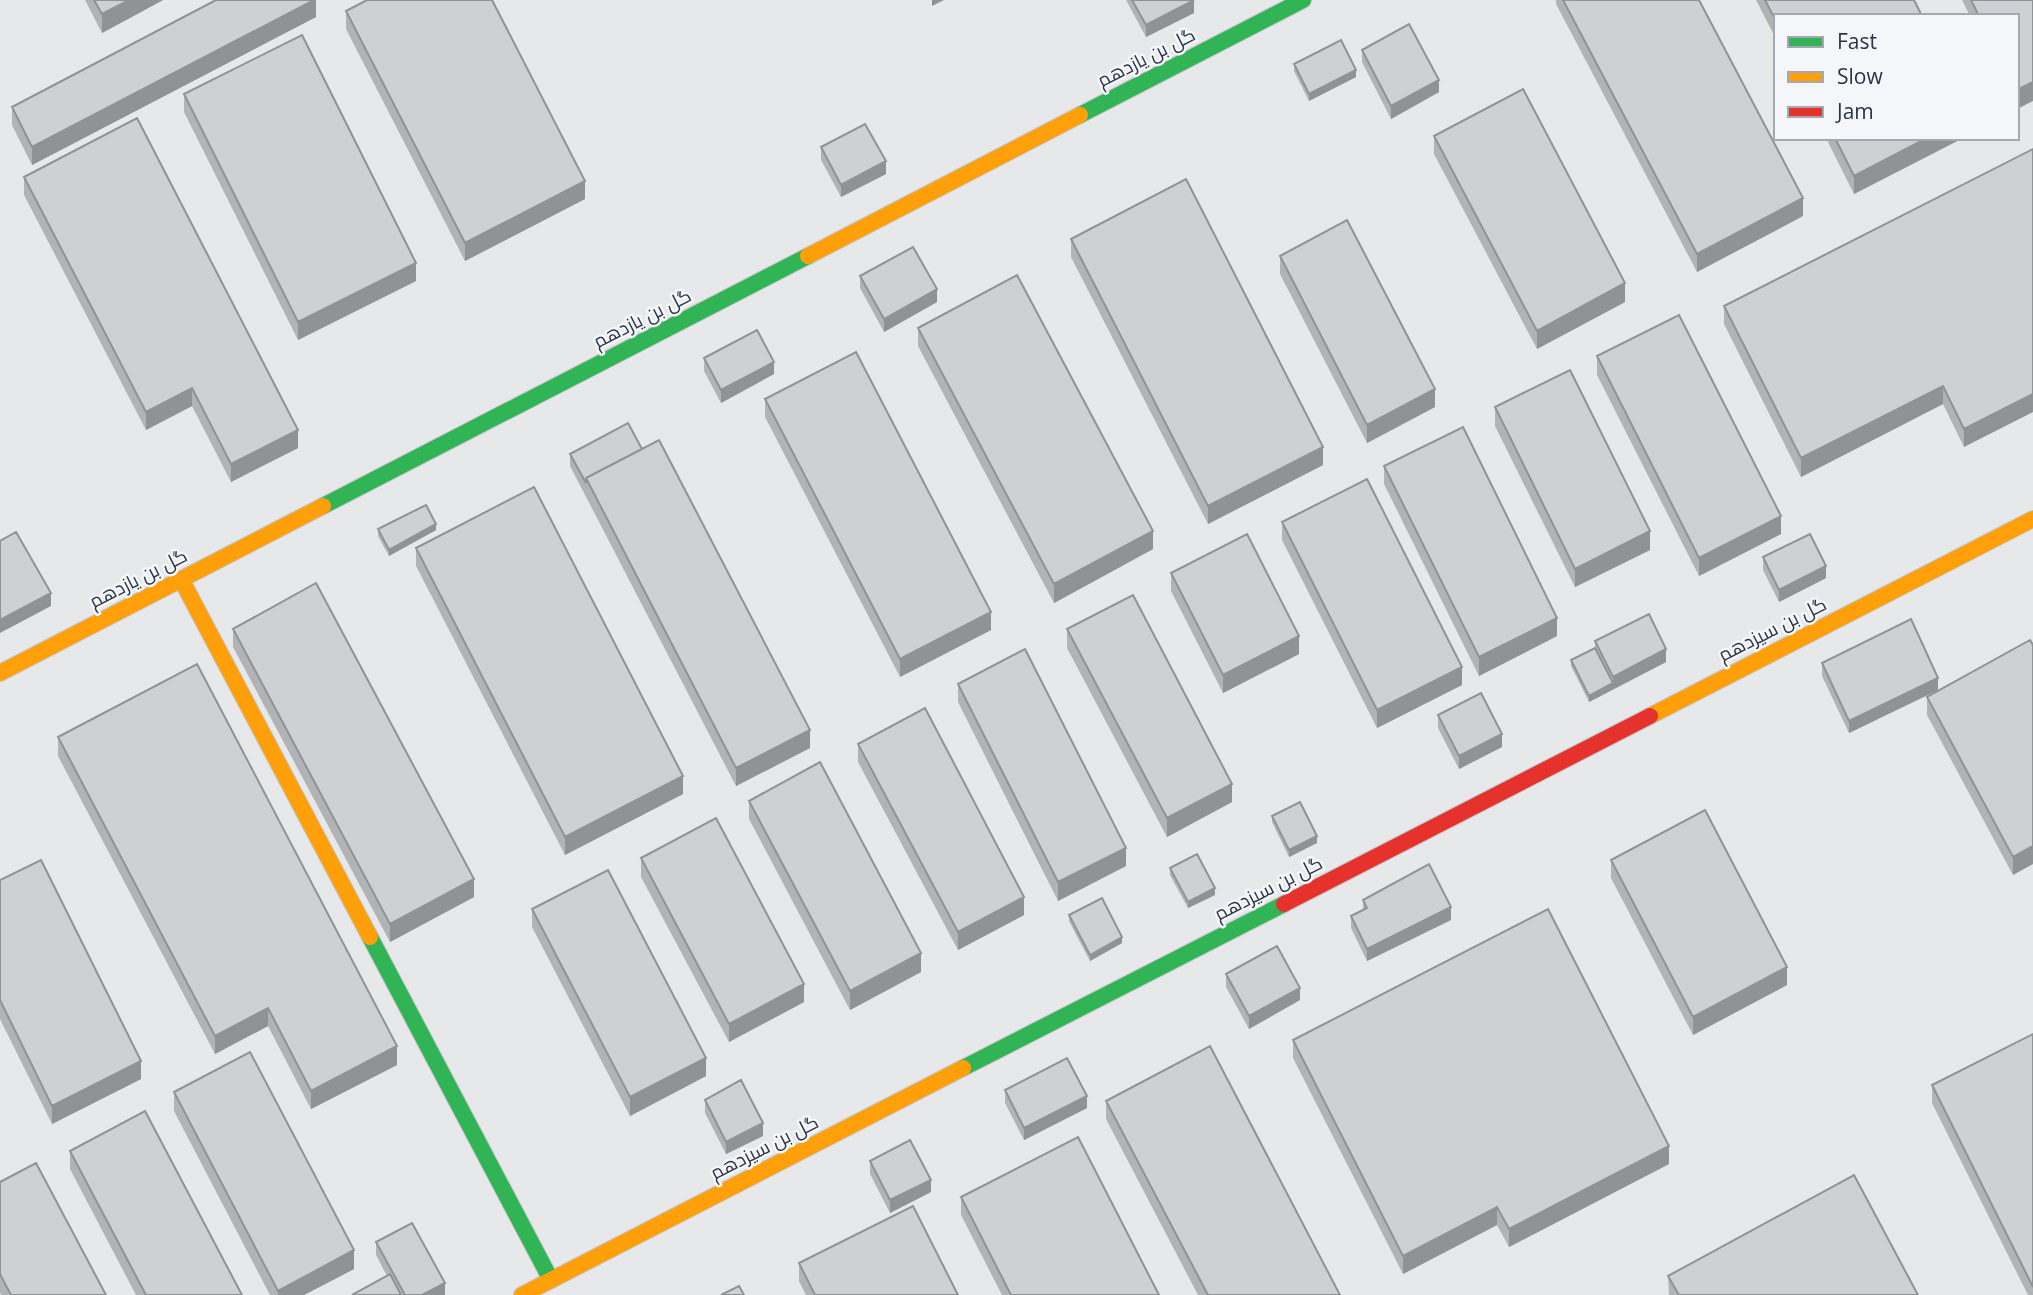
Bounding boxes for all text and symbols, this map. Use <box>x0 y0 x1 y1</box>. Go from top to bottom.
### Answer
legend <box>1774 14 2019 140</box>
street label: گل بن یازدهم <box>1092 21 1200 94</box>
text: Fast <box>1837 27 1877 55</box>
text: Slow <box>1837 62 1883 90</box>
text: Jam <box>1835 97 1874 125</box>
street label: گل بن یازدهم <box>588 282 696 355</box>
street label: گل بن یازدهم <box>84 542 192 615</box>
street label: گل بن سیزدهم <box>1713 591 1831 668</box>
street label: گل بن سیزدهم <box>1209 850 1327 927</box>
street label: گل بن سیزدهم <box>705 1109 823 1186</box>

